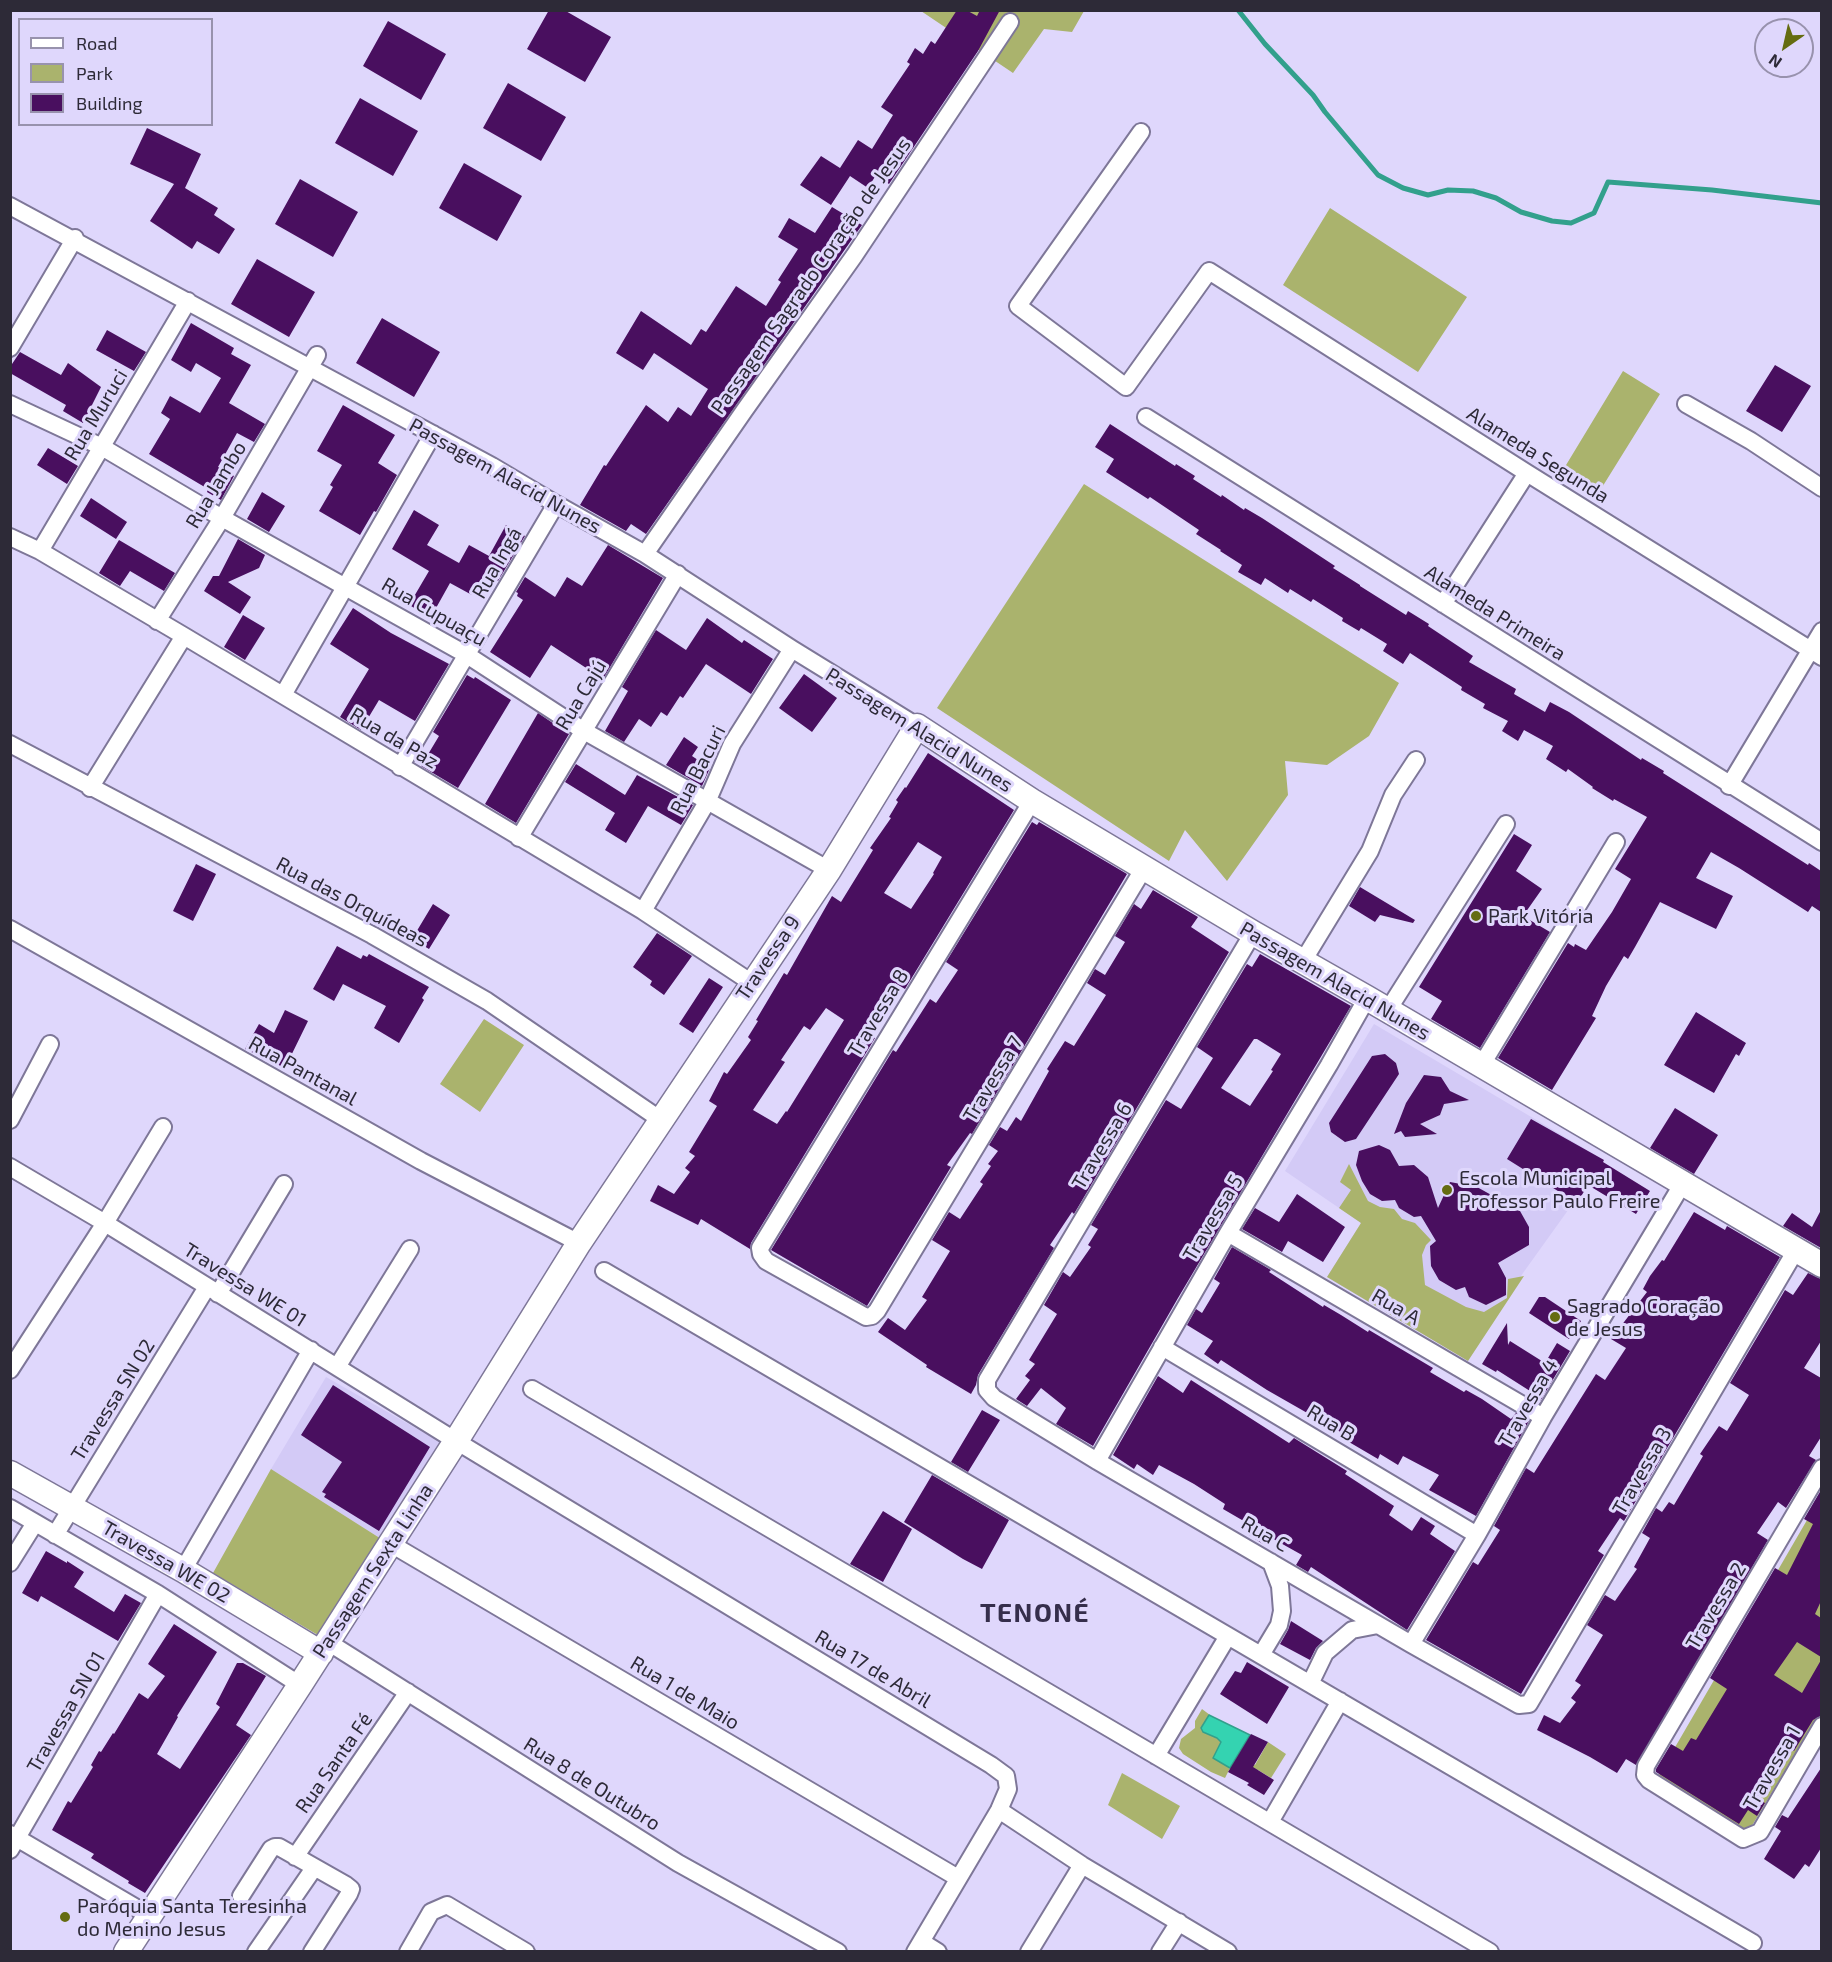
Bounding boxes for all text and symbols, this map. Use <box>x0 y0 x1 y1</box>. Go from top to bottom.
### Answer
legend <box>18 18 213 126</box>
north arrow <box>1754 18 1814 78</box>
text: Road <box>76 32 117 54</box>
text: N <box>1765 51 1785 73</box>
text: Park <box>76 62 113 84</box>
text: Building <box>76 92 143 114</box>
street label: Passagem Sagrado Coração de Jesus <box>706 133 916 419</box>
street label: Rua Muruci <box>59 365 133 465</box>
street label: Alameda Segunda <box>1462 402 1614 508</box>
street label: Passagem Alacid Nunes <box>405 413 605 539</box>
street label: Rua Jambo <box>181 437 251 533</box>
street label: Rua Ingá <box>467 523 527 603</box>
street label: Alameda Primeira <box>1420 560 1570 666</box>
street label: Rua Cupuaçu <box>377 572 491 652</box>
street label: Rua Cajú <box>551 655 611 735</box>
street label: Passagem Alacid Nunes <box>821 663 1017 797</box>
street label: Rua da Paz <box>345 702 443 774</box>
street label: Rua Bacuri <box>665 721 731 819</box>
street label: Rua das Orquídeas <box>272 852 432 952</box>
place label: Park Vitória <box>1488 904 1593 928</box>
marker: Park Vitória <box>1469 909 1483 923</box>
street label: Travessa 9 <box>731 911 805 1005</box>
street label: Passagem Alacid Nunes <box>1236 917 1434 1045</box>
street label: Travessa 8 <box>843 965 913 1061</box>
street label: Rua Pantanal <box>244 1031 362 1111</box>
street label: Travessa 7 <box>958 1032 1028 1126</box>
street label: Travessa 6 <box>1067 1098 1137 1194</box>
place label: Escola Municipal Professor Paulo Freire <box>1459 1166 1660 1213</box>
street label: Travessa 5 <box>1178 1170 1248 1266</box>
marker: Escola Municipal Professor Paulo Freire <box>1440 1183 1454 1197</box>
street label: Travessa WE 01 <box>179 1238 311 1332</box>
street label: Rua A <box>1368 1284 1424 1330</box>
place label: Sagrado Coração de Jesus <box>1567 1294 1721 1341</box>
marker: Sagrado Coração de Jesus <box>1548 1310 1562 1324</box>
street label: Travessa SN 02 <box>66 1335 160 1465</box>
street label: Travessa 4 <box>1493 1355 1563 1451</box>
street label: Rua B <box>1303 1399 1359 1447</box>
street label: Travessa 3 <box>1607 1423 1677 1519</box>
street label: Passagem Sexta Linha <box>308 1479 438 1663</box>
street label: Rua C <box>1237 1511 1293 1557</box>
street label: Travessa WE 02 <box>98 1516 234 1608</box>
street label: Travessa 2 <box>1681 1558 1751 1654</box>
district label: TENONÉ <box>980 1597 1090 1629</box>
street label: Rua 17 de Abril <box>811 1625 935 1713</box>
street label: Travessa SN 01 <box>22 1647 110 1777</box>
street label: Rua 1 de Maio <box>626 1651 744 1735</box>
street label: Rua Santa Fé <box>291 1708 377 1818</box>
street label: Travessa 1 <box>1738 1721 1806 1815</box>
street label: Rua 8 de Outubro <box>519 1732 665 1836</box>
place label: Paróquia Santa Teresinha do Menino Jesus <box>77 1894 307 1941</box>
marker: Paróquia Santa Teresinha do Menino Jesus <box>58 1910 72 1924</box>

